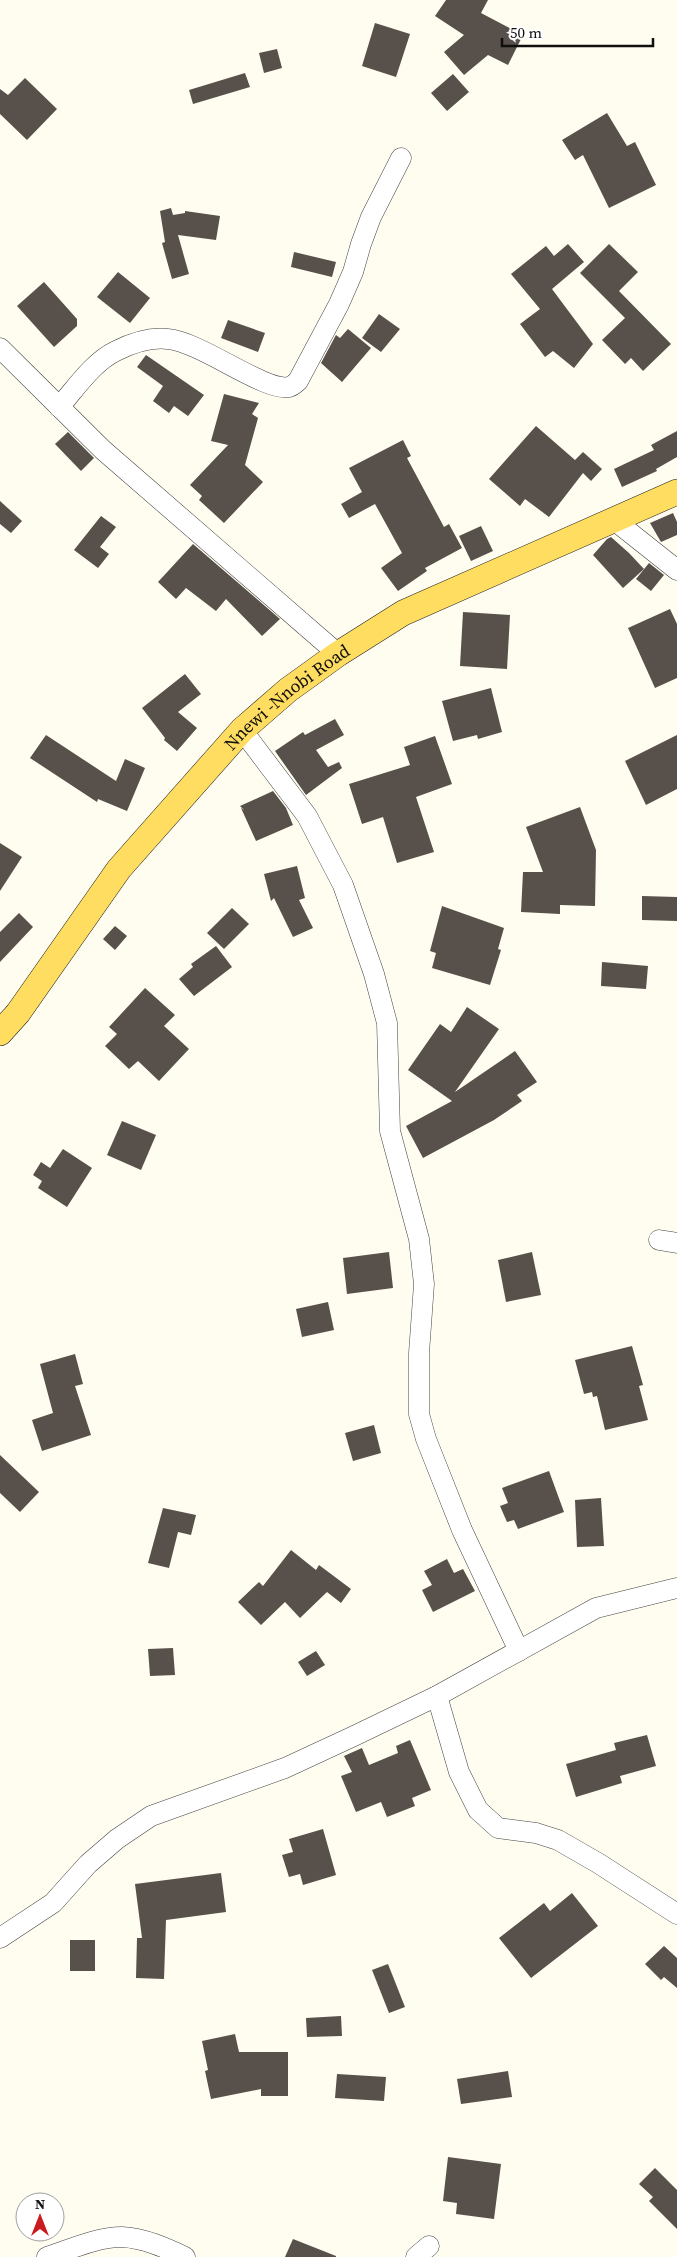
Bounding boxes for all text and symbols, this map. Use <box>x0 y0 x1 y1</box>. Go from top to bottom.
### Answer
scale bar <box>502 15 653 47</box>
text: 50 m <box>510 22 542 43</box>
street label: Nnewi -Nnobi Road <box>218 637 354 755</box>
north arrow <box>15 2192 65 2242</box>
text: N <box>35 2194 45 2214</box>

